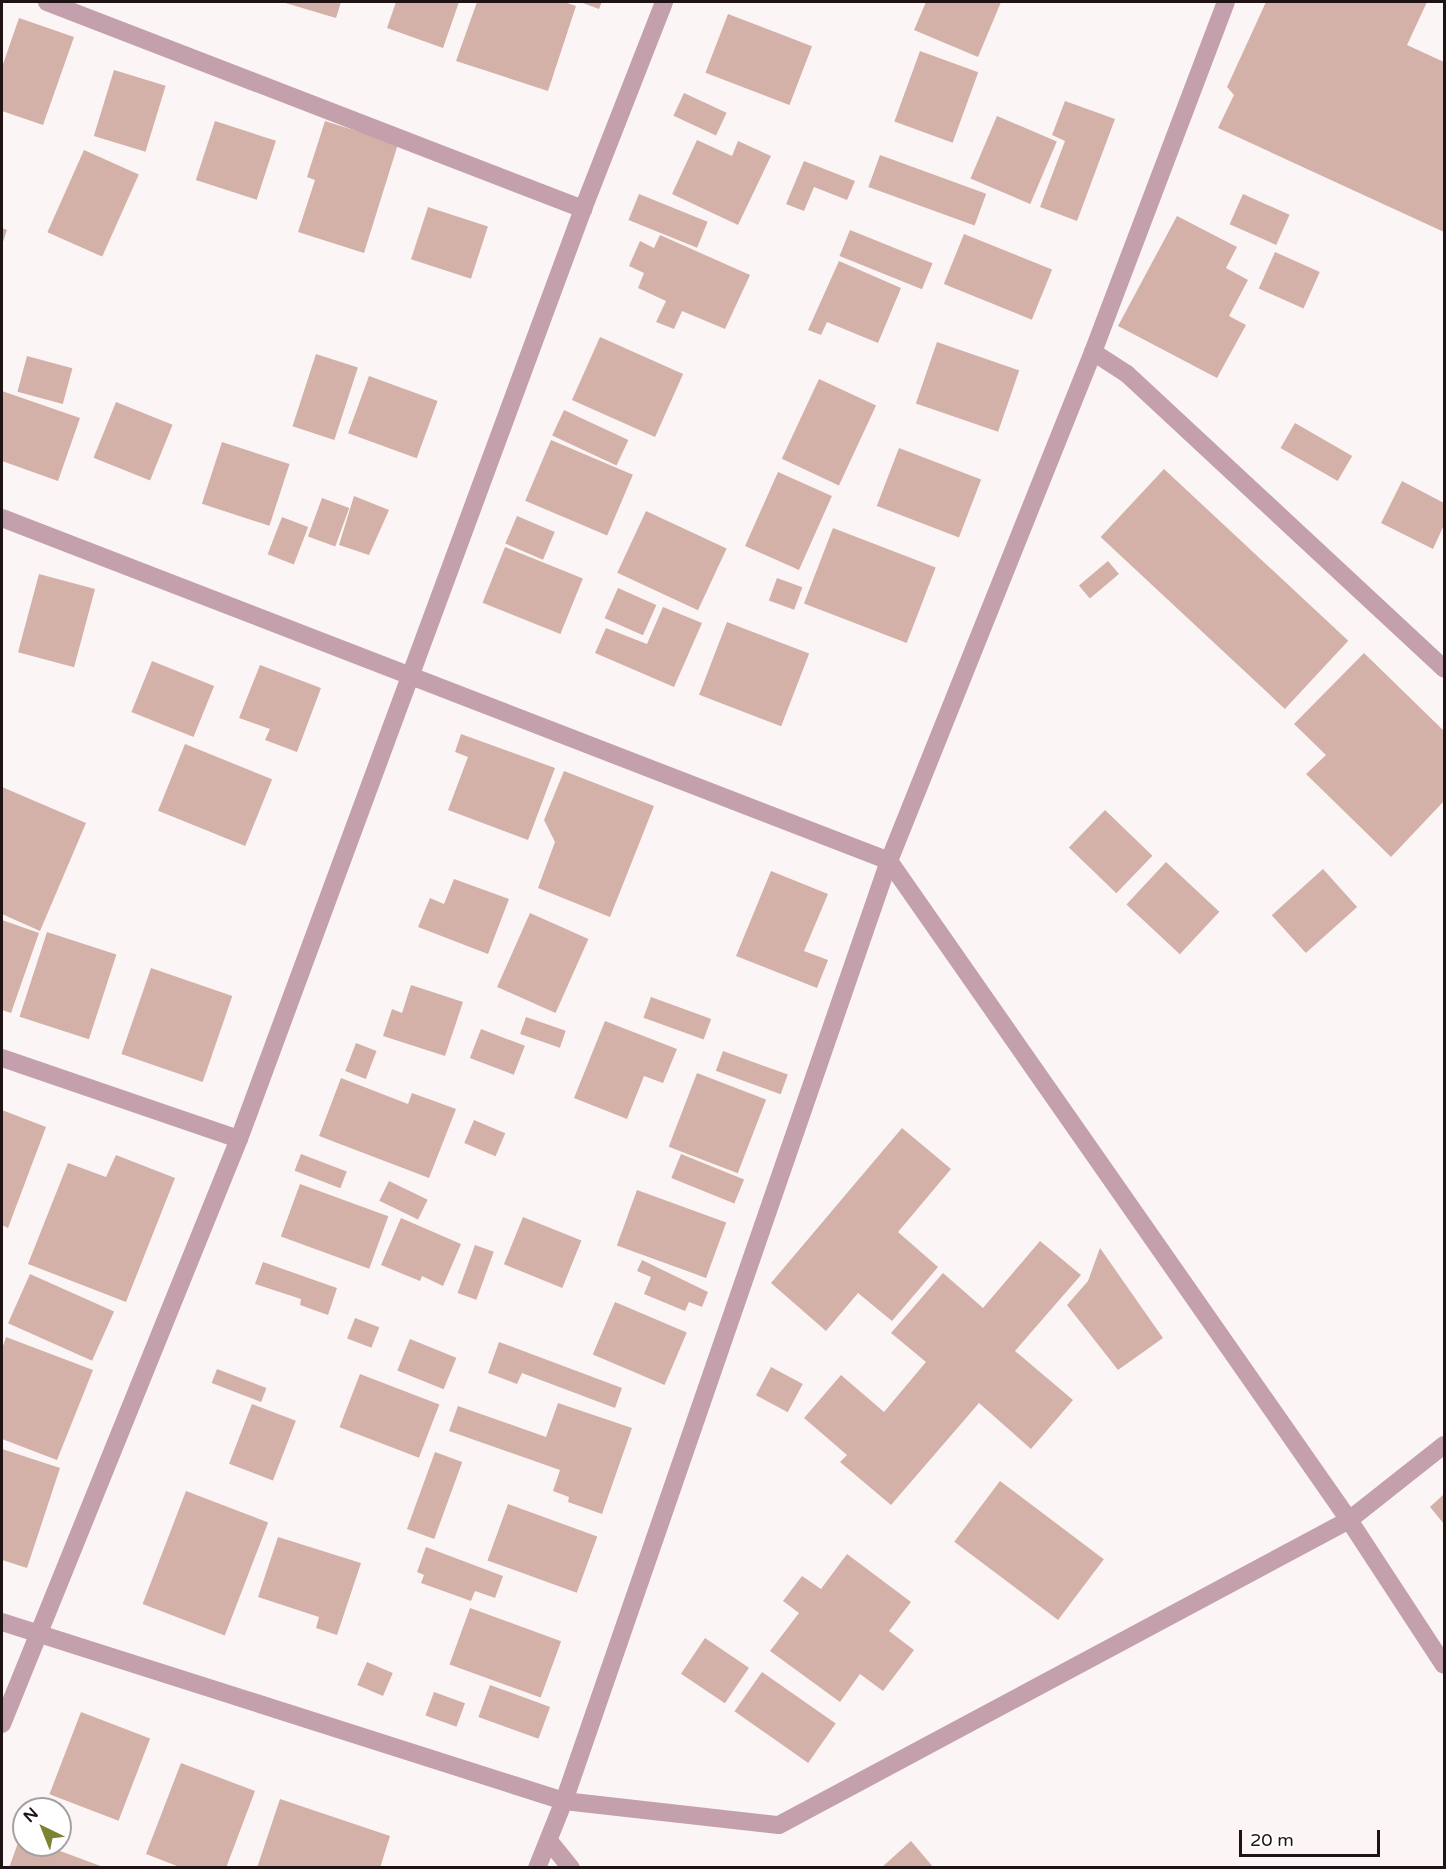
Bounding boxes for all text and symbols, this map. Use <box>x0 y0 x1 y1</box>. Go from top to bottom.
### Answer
north arrow <box>12 1797 72 1857</box>
text: N <box>20 1804 43 1827</box>
scale bar <box>1242 1818 1383 1856</box>
text: 20 m <box>1250 1829 1294 1851</box>

